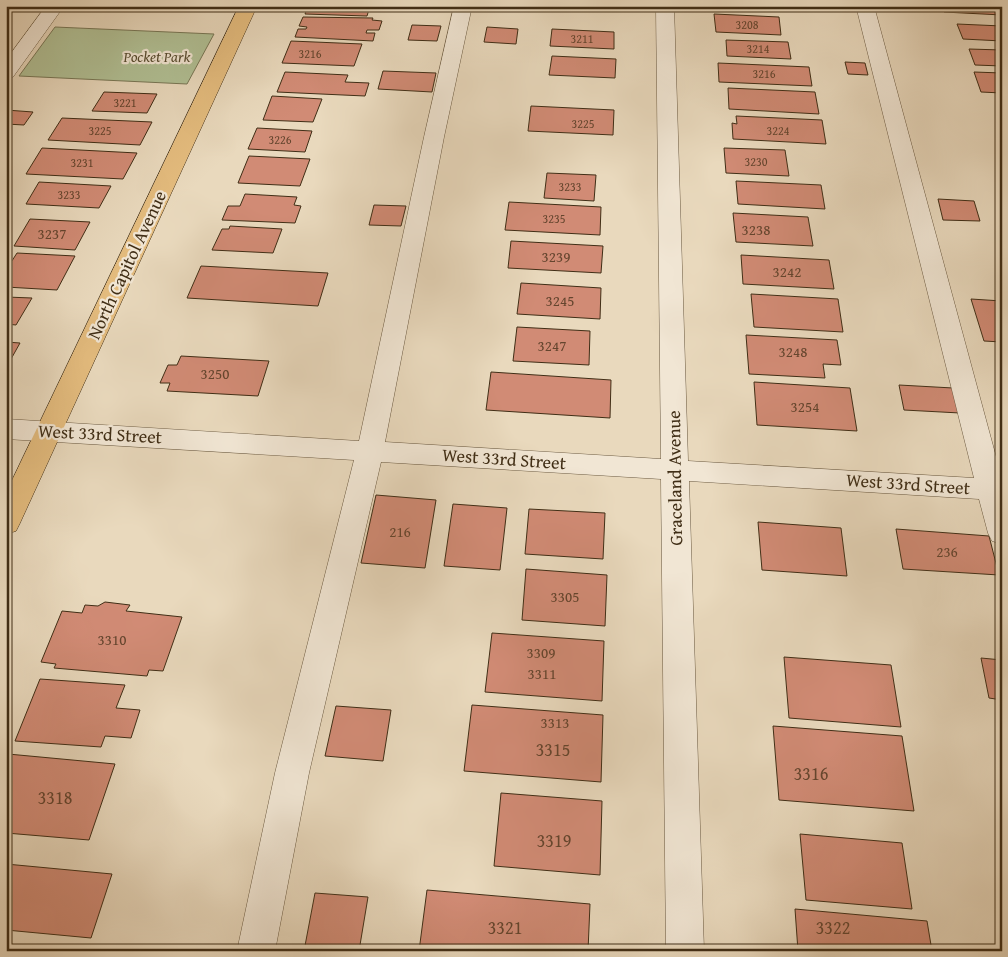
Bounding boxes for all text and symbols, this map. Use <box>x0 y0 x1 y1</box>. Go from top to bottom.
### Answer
house number: 3208 <box>735 16 759 33</box>
house number: 3211 <box>570 30 594 47</box>
house number: 3214 <box>746 40 770 57</box>
house number: 3216 <box>298 45 322 62</box>
park label: Pocket Park <box>123 46 191 67</box>
house number: 3216 <box>752 65 776 82</box>
house number: 3221 <box>113 94 137 111</box>
house number: 3225 <box>571 115 595 132</box>
house number: 3225 <box>88 122 112 139</box>
house number: 3224 <box>766 122 790 139</box>
house number: 3226 <box>268 131 292 148</box>
house number: 3230 <box>744 153 768 170</box>
house number: 3231 <box>70 154 94 171</box>
house number: 3233 <box>558 178 582 195</box>
house number: 3233 <box>57 186 81 203</box>
street label: North Capitol Avenue <box>80 186 173 344</box>
house number: 3235 <box>542 210 566 227</box>
house number: 3238 <box>742 219 770 240</box>
house number: 3237 <box>38 223 66 244</box>
house number: 3239 <box>542 246 570 267</box>
house number: 3242 <box>773 261 801 282</box>
house number: 3245 <box>546 290 574 311</box>
house number: 3247 <box>538 335 566 356</box>
house number: 3248 <box>779 341 807 362</box>
house number: 3250 <box>201 363 229 384</box>
house number: 3254 <box>791 396 819 417</box>
street label: Graceland Avenue <box>660 410 689 546</box>
street label: West 33rd Street <box>37 417 163 450</box>
street label: West 33rd Street <box>441 441 568 476</box>
street label: West 33rd Street <box>845 466 972 501</box>
house number: 216 <box>389 521 411 542</box>
house number: 236 <box>936 541 958 562</box>
house number: 3305 <box>551 586 579 607</box>
house number: 3310 <box>98 629 126 650</box>
house number: 3309 <box>527 642 555 663</box>
house number: 3311 <box>528 663 556 684</box>
house number: 3313 <box>541 712 569 733</box>
house number: 3315 <box>536 736 570 763</box>
house number: 3316 <box>794 760 828 787</box>
house number: 3318 <box>38 784 72 811</box>
house number: 3319 <box>537 827 571 854</box>
house number: 3321 <box>488 914 522 941</box>
house number: 3322 <box>816 914 850 941</box>

